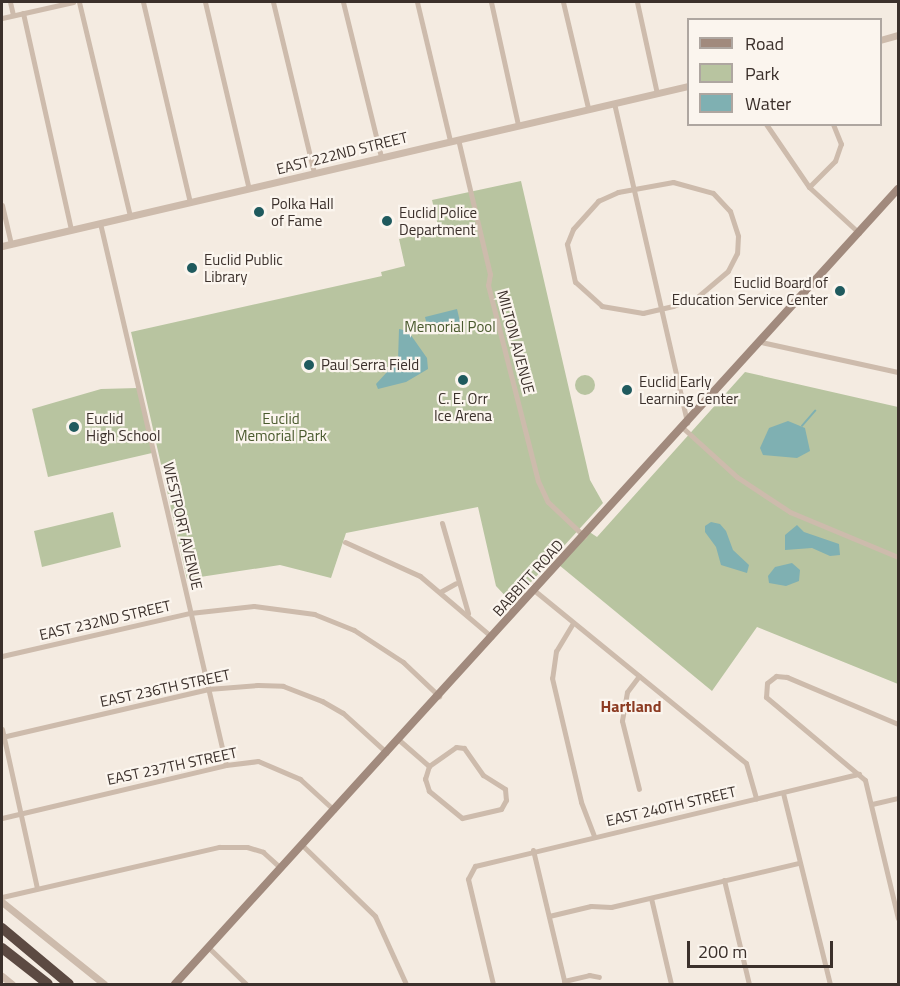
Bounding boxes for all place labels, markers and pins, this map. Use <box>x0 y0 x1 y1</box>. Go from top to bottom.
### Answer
place label: Polka Hall of Fame <box>271 194 334 229</box>
place label: Euclid Police Department <box>399 203 477 238</box>
marker: Polka Hall of Fame <box>252 205 266 219</box>
marker: Euclid Police Department <box>380 214 394 228</box>
place label: Euclid Public Library <box>204 250 283 285</box>
marker: Euclid Public Library <box>185 261 199 275</box>
place label: Euclid Board of Education Service Center <box>672 273 828 308</box>
marker: Euclid Board of Education Service Center <box>833 284 847 298</box>
place label: Paul Serra Field <box>321 356 419 374</box>
marker: Paul Serra Field <box>302 358 316 372</box>
place label: Euclid Early Learning Center <box>639 372 738 407</box>
marker: C. E. Orr Ice Arena <box>456 373 470 387</box>
marker: Euclid Early Learning Center <box>620 383 634 397</box>
place label: C. E. Orr Ice Arena <box>434 389 492 424</box>
place label: Euclid High School <box>86 409 161 444</box>
marker: Euclid High School <box>67 420 81 434</box>

